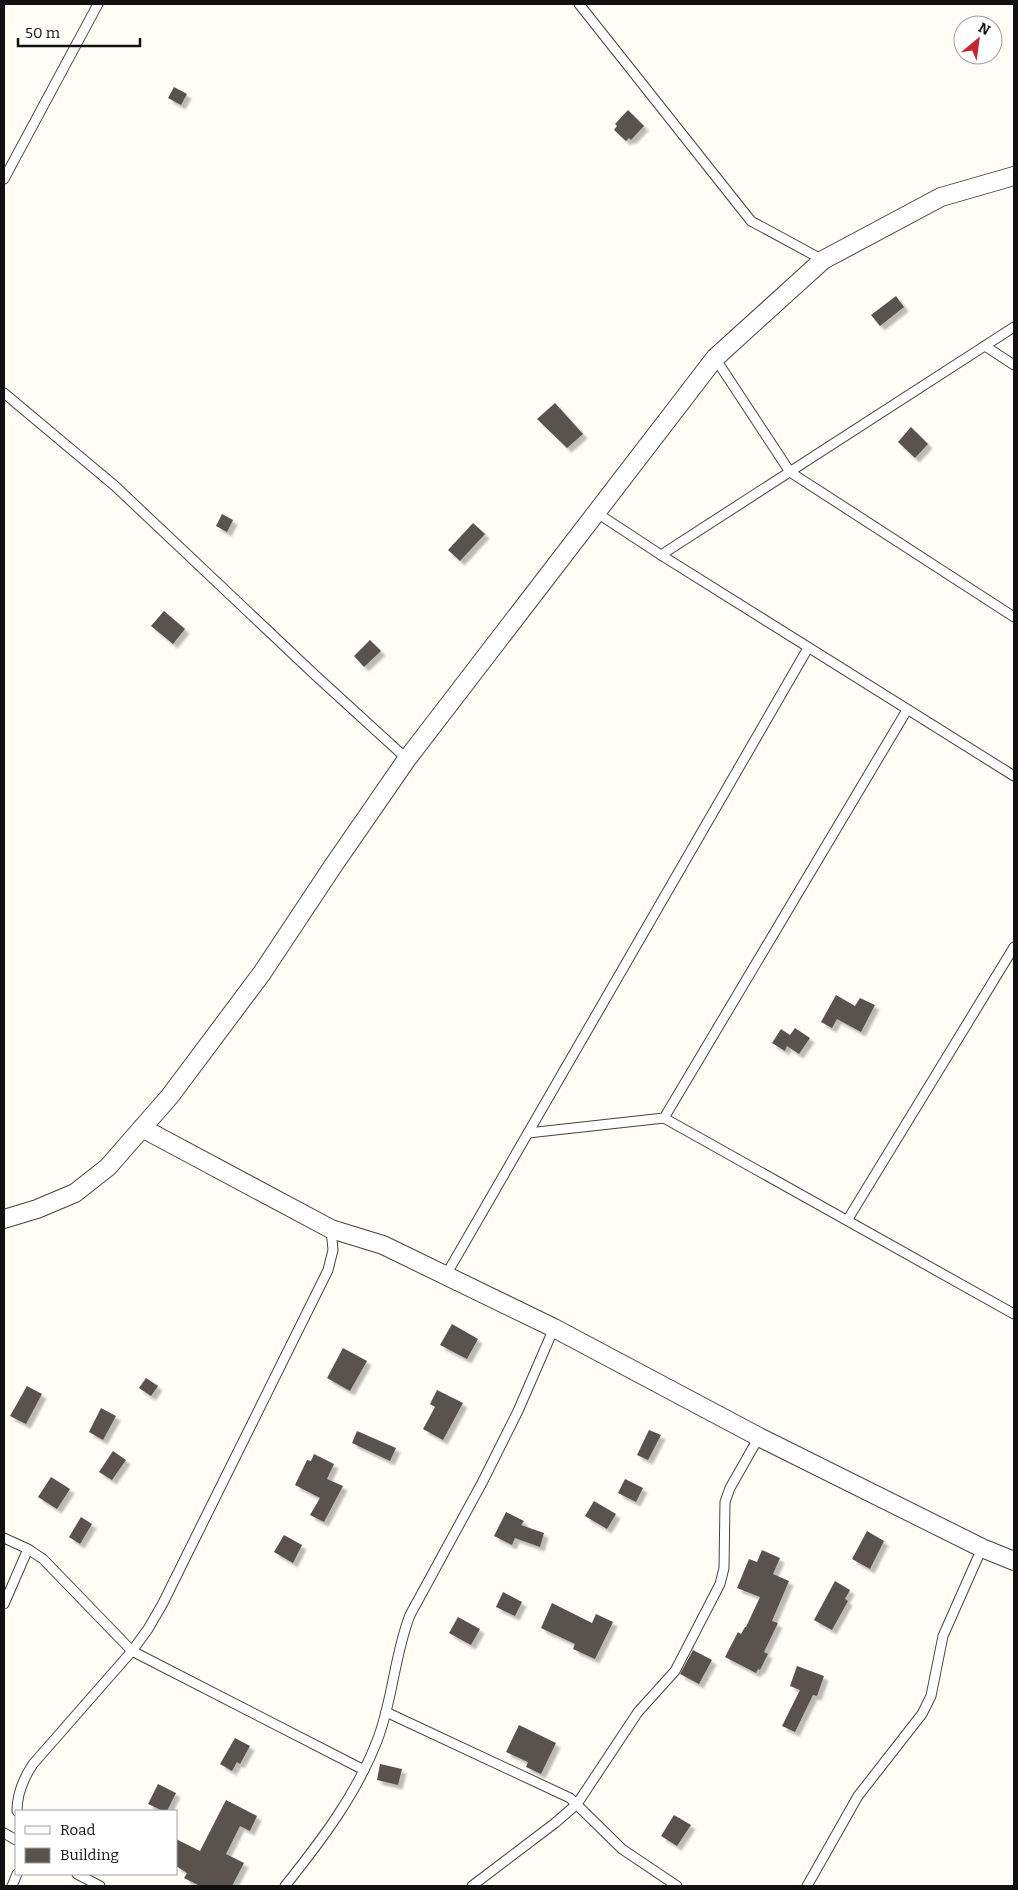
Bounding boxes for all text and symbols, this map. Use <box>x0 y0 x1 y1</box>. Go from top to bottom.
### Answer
scale bar <box>18 15 140 47</box>
north arrow <box>953 15 1003 65</box>
text: N <box>975 19 993 39</box>
text: 50 m <box>25 24 61 42</box>
legend <box>15 1810 178 1875</box>
text: Road <box>60 1821 95 1839</box>
text: Building <box>60 1846 119 1864</box>

